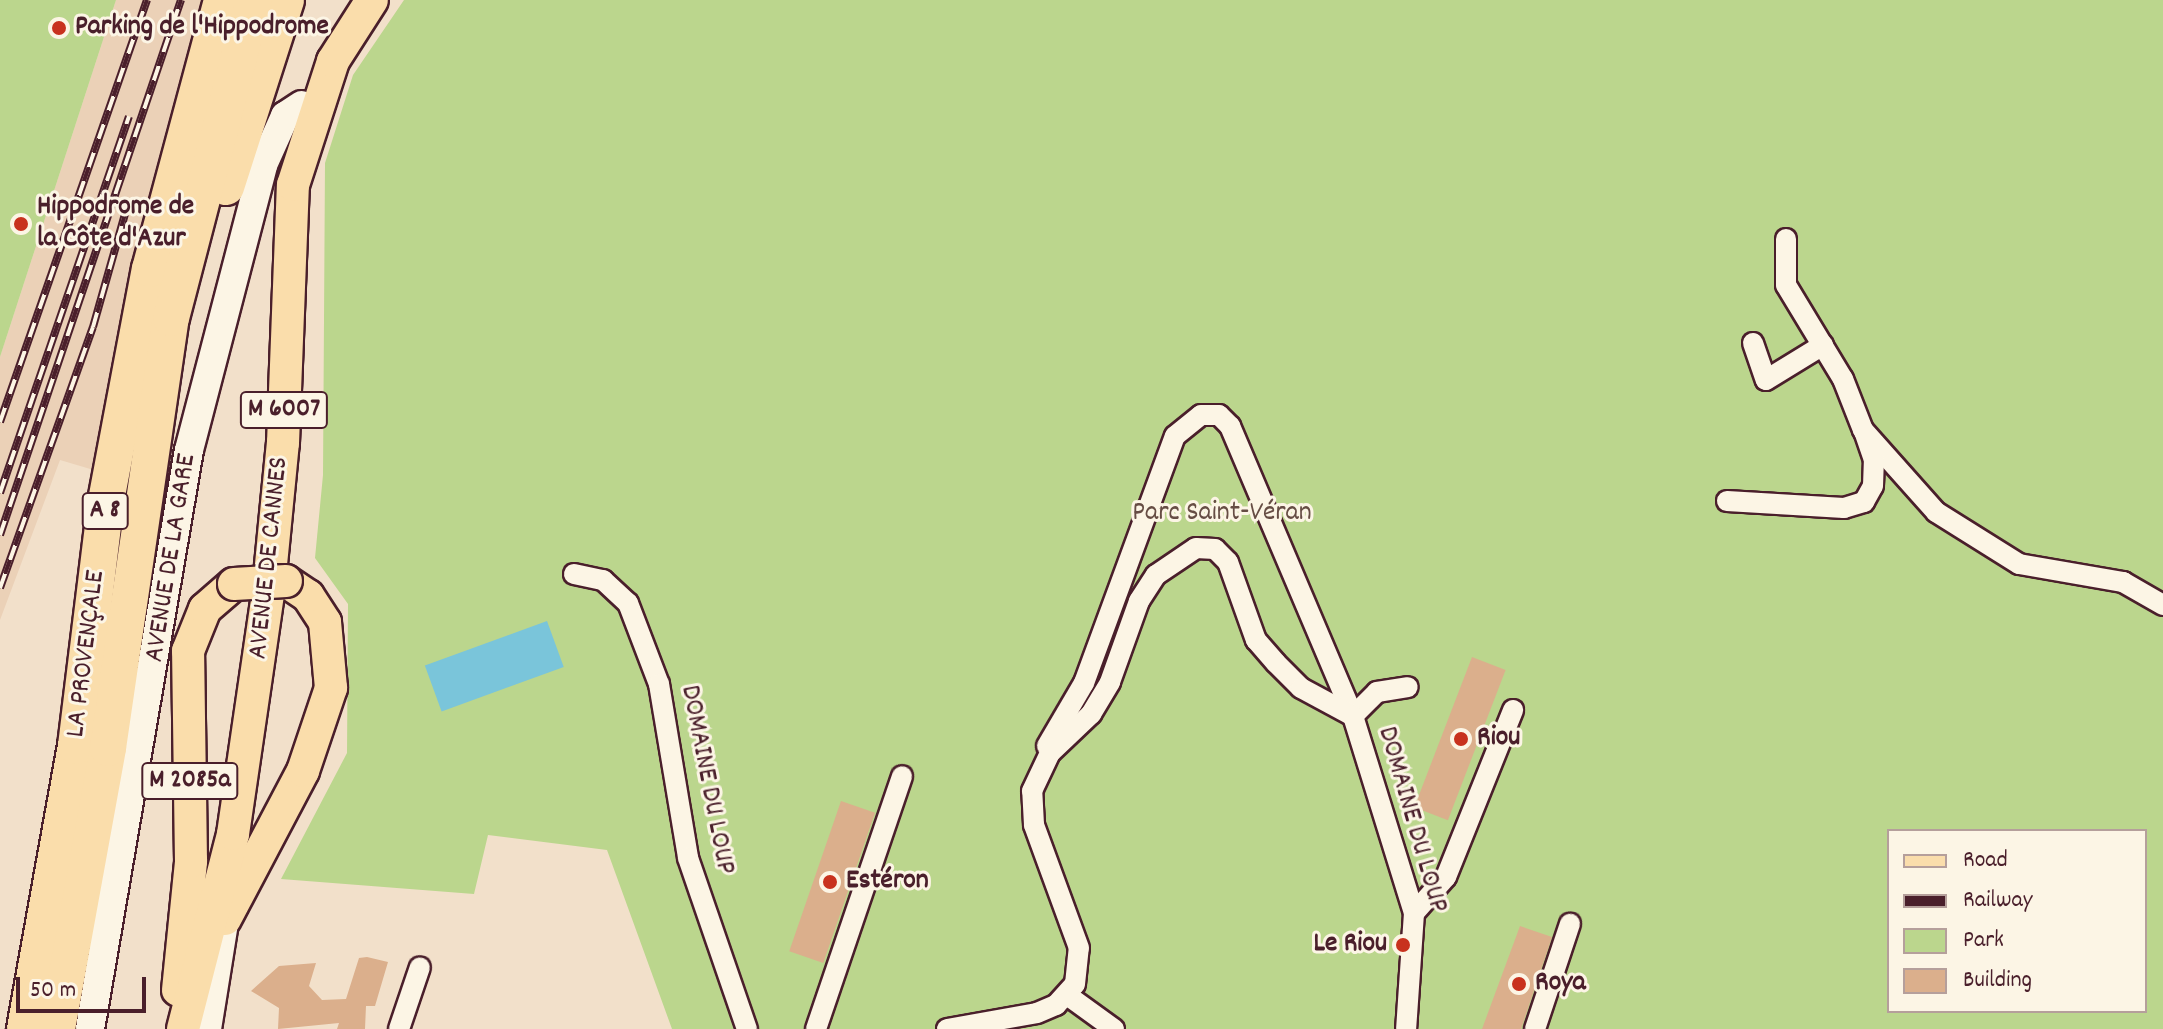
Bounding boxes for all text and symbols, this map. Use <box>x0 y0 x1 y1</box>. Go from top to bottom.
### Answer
place label: Parking de l'Hippodrome <box>75 11 329 45</box>
marker: Parking de l'Hippodrome <box>50 19 68 37</box>
place label: Hippodrome de la Côte d'Azur <box>37 191 194 257</box>
marker: Hippodrome de la Côte d'Azur <box>12 215 30 233</box>
road number: M 6007 <box>238 388 330 432</box>
street label: AVENUE DE LA GARE <box>139 451 205 665</box>
street label: AVENUE DE CANNES <box>243 455 297 661</box>
road number: A 8 <box>81 489 129 533</box>
park label: Parc Saint-Véran <box>1132 497 1312 531</box>
street label: LA PROVENÇALE <box>60 569 114 739</box>
street label: DOMAINE DU LOUP <box>671 683 741 877</box>
place label: Riou <box>1477 722 1520 756</box>
street label: DOMAINE DU LOUP <box>1368 723 1454 917</box>
marker: Riou <box>1452 730 1470 748</box>
road number: M 2085a <box>140 759 240 803</box>
legend <box>1887 829 2147 1013</box>
text: Road <box>1963 844 2008 878</box>
place label: Estéron <box>846 865 929 899</box>
marker: Estéron <box>821 873 839 891</box>
text: Railway <box>1963 884 2032 918</box>
text: Park <box>1963 924 2004 958</box>
place label: Le Riou <box>1314 928 1387 962</box>
marker: Le Riou <box>1394 936 1412 954</box>
scale bar <box>20 961 150 1011</box>
text: Building <box>1963 964 2032 998</box>
place label: Roya <box>1535 967 1586 1001</box>
text: 50 m <box>30 974 76 1008</box>
marker: Roya <box>1510 975 1528 993</box>

